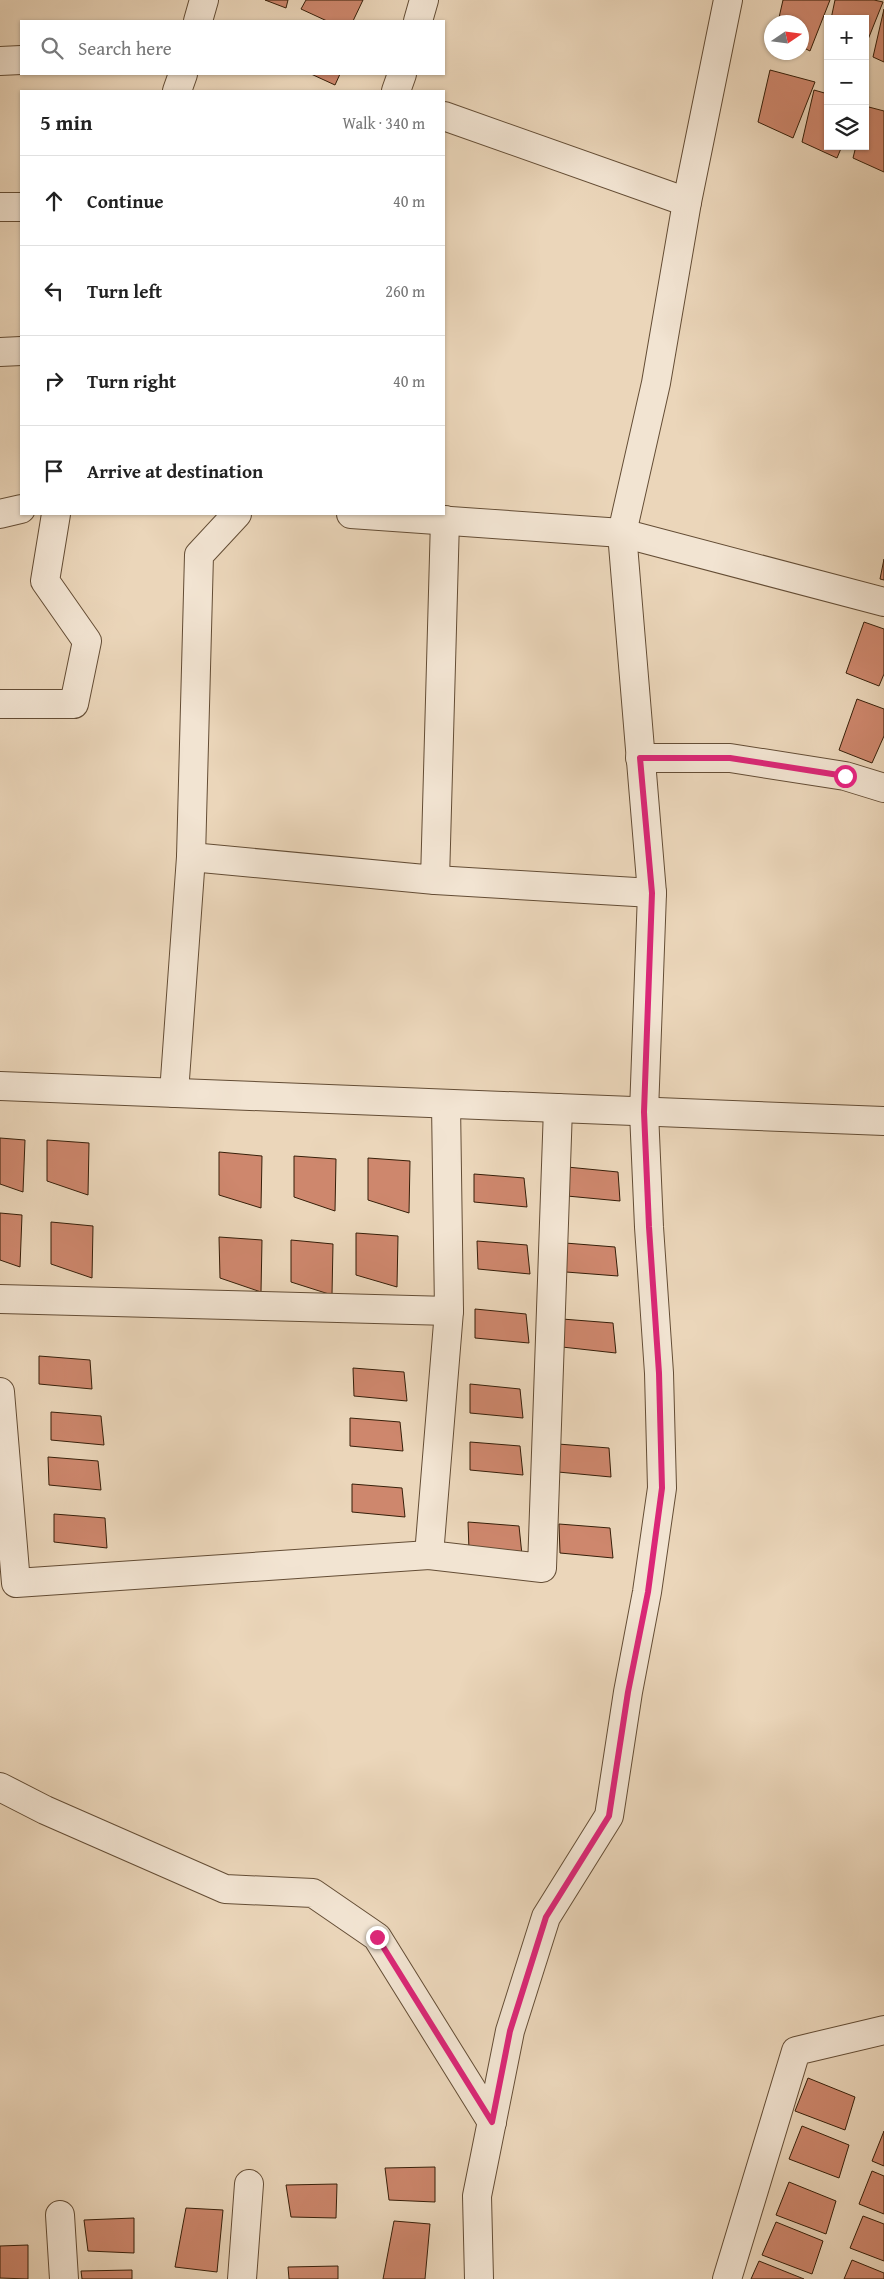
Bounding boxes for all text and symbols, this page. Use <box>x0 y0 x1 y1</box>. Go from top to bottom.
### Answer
north arrow <box>764 15 809 60</box>
map controls <box>824 15 869 150</box>
button: + <box>824 15 869 60</box>
search box <box>20 20 445 75</box>
icon: search <box>38 34 66 62</box>
text: Search here <box>78 34 172 62</box>
button: − <box>824 60 869 105</box>
button: layers <box>824 105 869 150</box>
text: 5 min <box>40 107 92 138</box>
text: Walk · 340 m <box>342 111 425 135</box>
icon: ahead <box>40 187 68 215</box>
text: Continue <box>87 187 164 215</box>
text: 40 m <box>393 189 425 213</box>
icon: left <box>40 277 68 305</box>
text: Turn left <box>87 277 162 305</box>
text: 260 m <box>385 279 425 303</box>
icon: right <box>40 367 68 395</box>
text: Turn right <box>87 367 176 395</box>
text: 40 m <box>393 369 425 393</box>
icon: arrive <box>40 457 68 485</box>
text: Arrive at destination <box>87 457 263 485</box>
route start <box>834 765 857 788</box>
route end <box>366 1926 389 1949</box>

